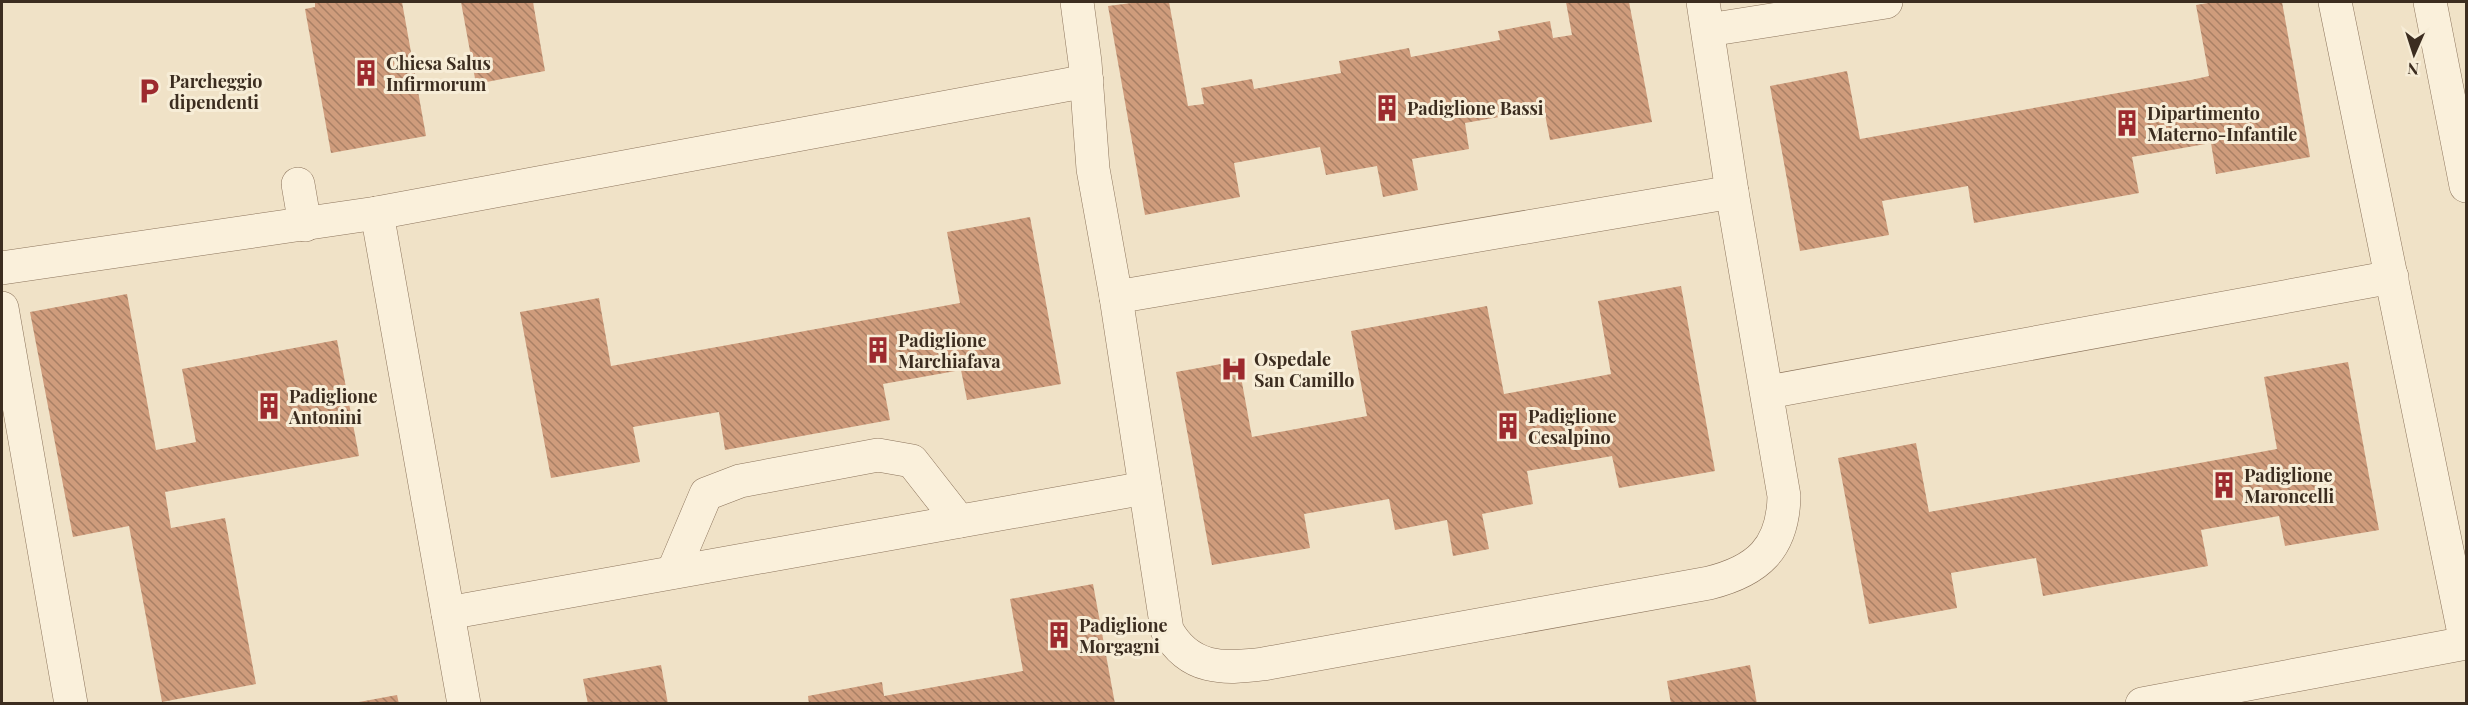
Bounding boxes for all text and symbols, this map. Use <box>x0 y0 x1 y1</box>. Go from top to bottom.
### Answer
north arrow <box>2384 24 2444 84</box>
place label: Chiesa Salus Infirmorum <box>386 51 491 96</box>
building icon: Chiesa Salus Infirmorum <box>351 58 381 88</box>
text: N <box>2406 59 2420 80</box>
place label: Parcheggio dipendenti <box>169 69 263 114</box>
parking icon: Parcheggio dipendenti <box>134 76 164 106</box>
building icon: Padiglione Bassi <box>1372 93 1402 123</box>
place label: Padiglione Bassi <box>1407 96 1544 120</box>
place label: Dipartimento Materno-Infantile <box>2147 101 2297 146</box>
building icon: Dipartimento Materno-Infantile <box>2112 108 2142 138</box>
place label: Padiglione Marchiafava <box>898 328 1001 373</box>
building icon: Padiglione Marchiafava <box>863 335 893 365</box>
place label: Ospedale San Camillo <box>1254 347 1354 392</box>
hospital icon: Ospedale San Camillo <box>1219 354 1249 384</box>
place label: Padiglione Antonini <box>288 384 378 429</box>
building icon: Padiglione Antonini <box>254 391 284 421</box>
place label: Padiglione Cesalpino <box>1528 404 1617 449</box>
building icon: Padiglione Cesalpino <box>1493 411 1523 441</box>
place label: Padiglione Maroncelli <box>2244 463 2335 508</box>
building icon: Padiglione Maroncelli <box>2209 470 2239 500</box>
place label: Padiglione Morgagni <box>1079 613 1168 658</box>
building icon: Padiglione Morgagni <box>1044 620 1074 650</box>

